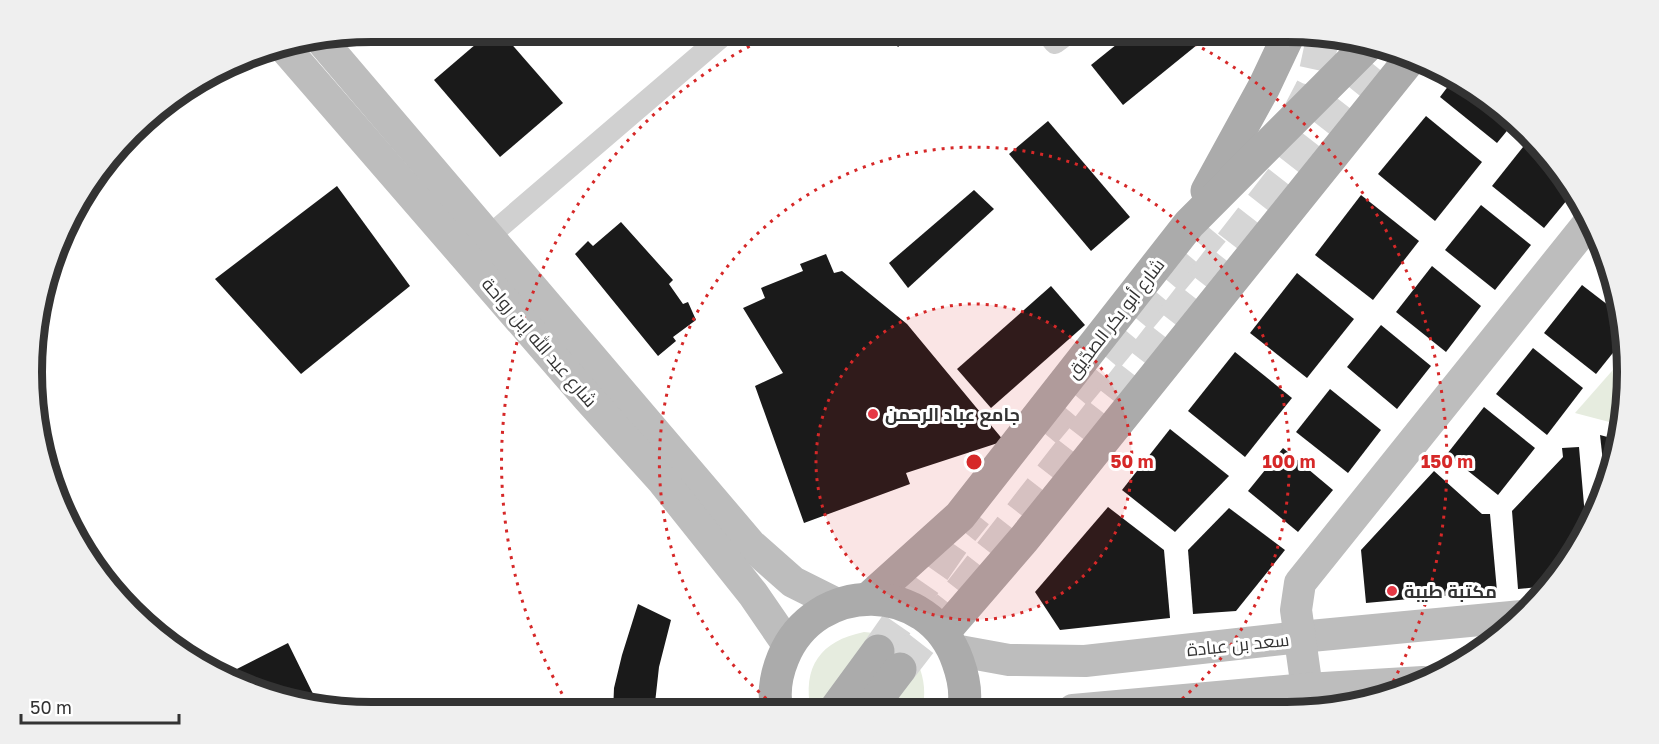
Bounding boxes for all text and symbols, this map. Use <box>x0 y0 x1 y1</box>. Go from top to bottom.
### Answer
street label: شارع أبو بكر الصدّيق <box>1061 254 1170 384</box>
street label: شارع عبد الله إبن رواحة <box>476 273 602 413</box>
place label: جامع عباد الرحمن <box>885 403 1020 427</box>
marker: جامع عباد الرحمن <box>866 407 880 421</box>
text: 50 m <box>1111 450 1153 472</box>
text: 100 m <box>1263 450 1315 472</box>
text: 150 m <box>1421 450 1473 472</box>
centre of rings <box>964 452 984 472</box>
place label: مكتبة طيبة <box>1404 580 1497 602</box>
marker: مكتبة طيبة <box>1385 584 1399 598</box>
street label: سعد بن عبادة <box>1186 628 1290 661</box>
scale bar <box>21 687 178 725</box>
text: 50 m <box>30 696 72 718</box>

